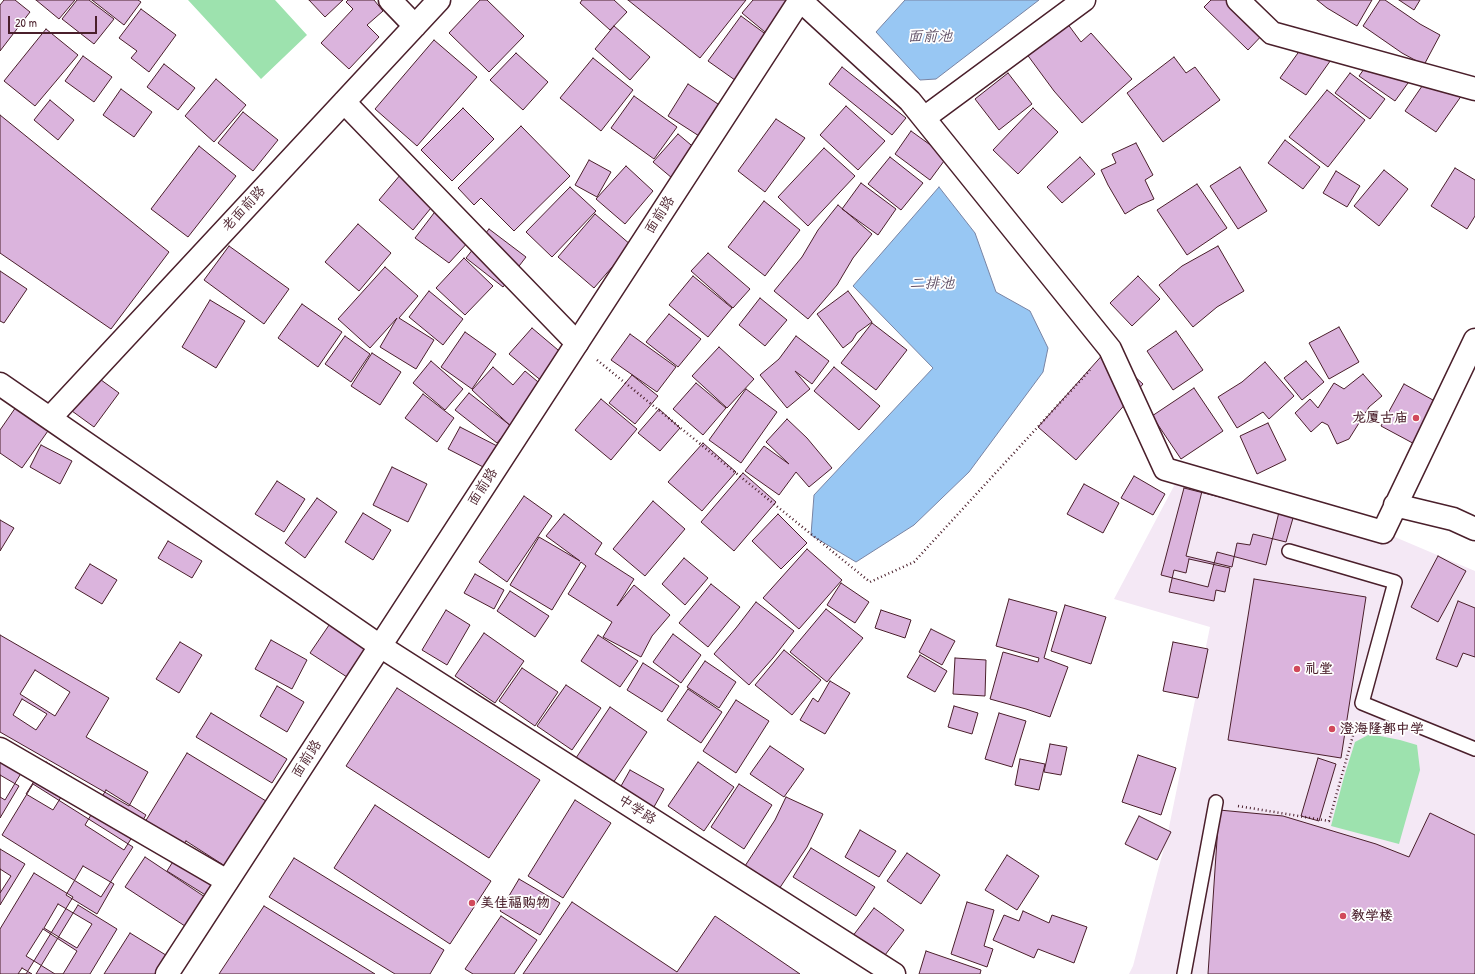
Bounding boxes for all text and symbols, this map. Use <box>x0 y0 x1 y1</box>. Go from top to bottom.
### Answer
scale bar <box>10 8 99 34</box>
text: 20 m <box>15 14 37 31</box>
water label: 面前池 <box>908 28 952 46</box>
street label: 老面前路 <box>219 183 269 235</box>
street label: 面前路 <box>642 193 678 237</box>
water label: 二排池 <box>910 275 954 293</box>
place label: 龙厦古庙 <box>1352 410 1408 426</box>
marker: 龙厦古庙 <box>1411 413 1421 423</box>
street label: 面前路 <box>465 465 501 509</box>
place label: 礼堂 <box>1305 661 1333 677</box>
marker: 礼堂 <box>1292 664 1302 674</box>
place label: 澄海隆都中学 <box>1340 721 1424 737</box>
marker: 澄海隆都中学 <box>1327 724 1337 734</box>
street label: 面前路 <box>289 737 325 781</box>
street label: 中学路 <box>615 792 659 828</box>
place label: 美佳福购物 <box>480 895 550 911</box>
marker: 美佳福购物 <box>467 898 477 908</box>
place label: 教学楼 <box>1351 908 1393 924</box>
marker: 教学楼 <box>1338 911 1348 921</box>

